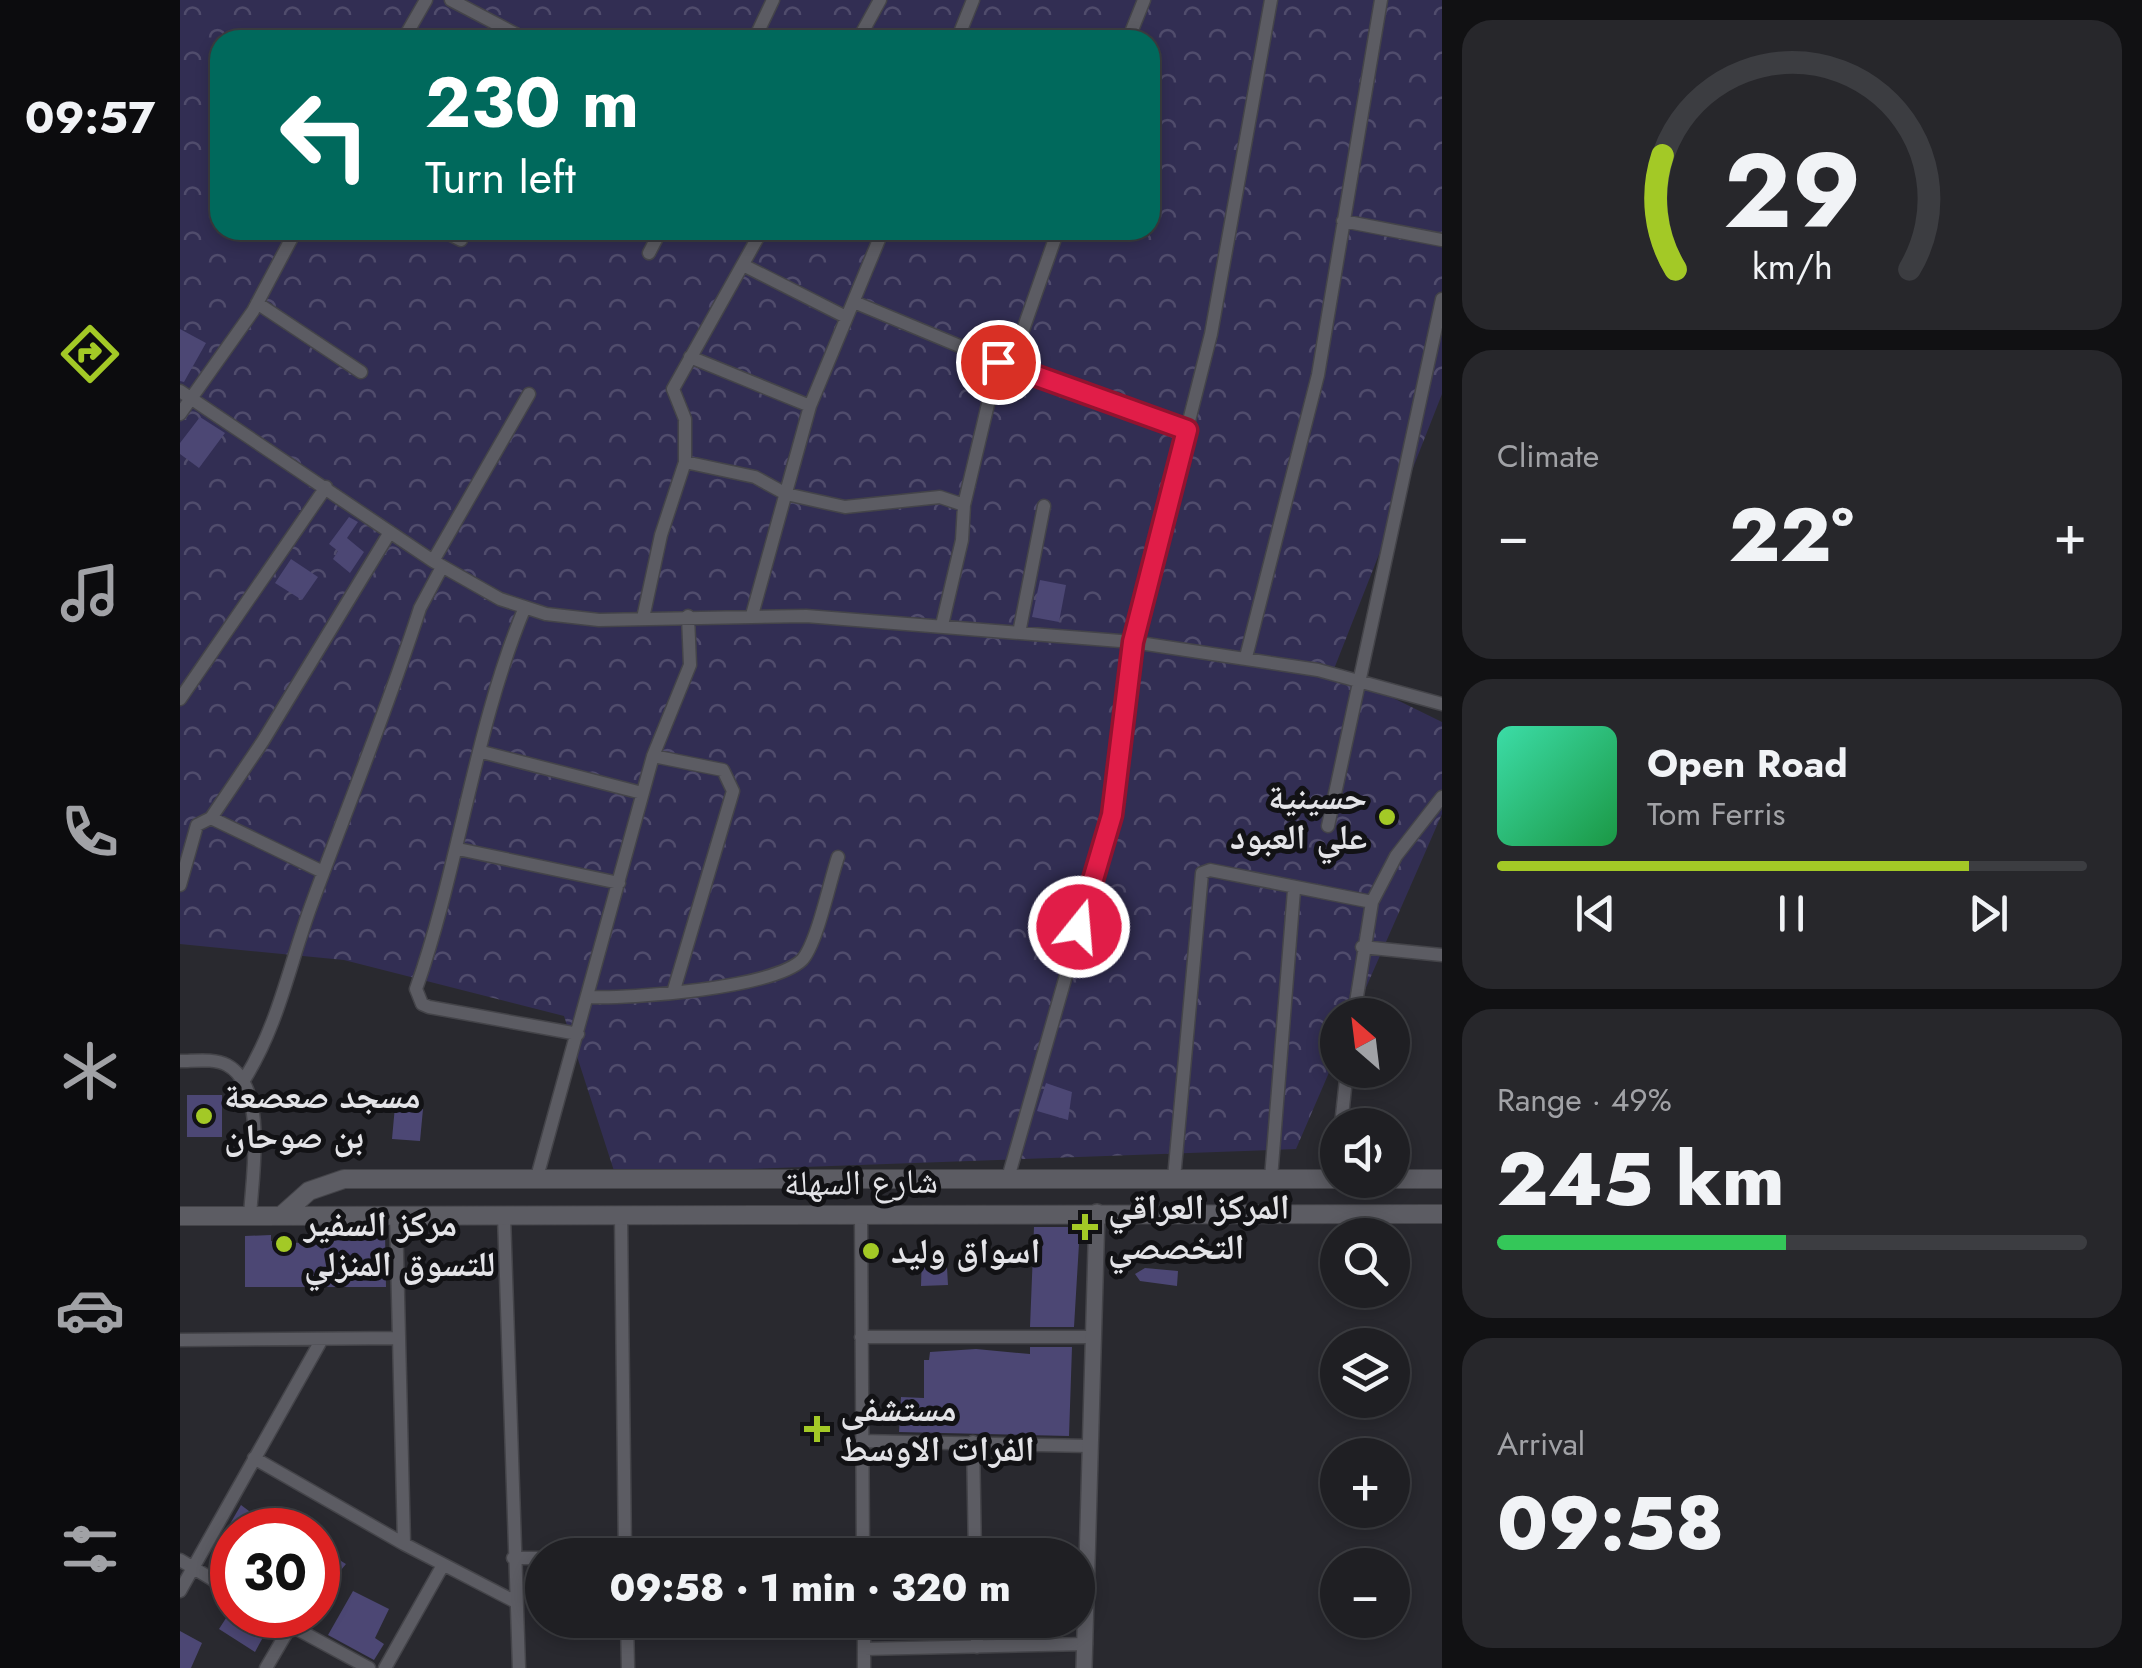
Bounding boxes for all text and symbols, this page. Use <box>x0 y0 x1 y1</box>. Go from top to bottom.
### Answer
text: 230 m <box>425 52 639 153</box>
icon: left <box>260 70 390 200</box>
text: 09:57 <box>25 85 155 150</box>
text: 29 <box>1723 116 1861 266</box>
text: Turn left <box>425 145 576 210</box>
text: km/h <box>1752 241 1832 292</box>
icon: directions <box>55 319 125 389</box>
pin <box>956 320 1041 405</box>
icon: arrive <box>971 335 1026 390</box>
text: Climate <box>1497 433 1599 479</box>
text: 22° <box>1729 481 1854 589</box>
text: − <box>1497 495 1529 575</box>
text: + <box>2053 495 2087 575</box>
icon: music <box>55 558 125 628</box>
text: Open Road <box>1647 736 1848 791</box>
place label: حسينية علي العبود <box>1230 772 1367 865</box>
text: Tom Ferris <box>1647 791 1785 837</box>
icon: phone <box>55 797 125 867</box>
marker: حسينية علي العبود <box>1376 806 1398 828</box>
position arrow <box>1027 875 1131 979</box>
icon: previous <box>1568 886 1623 941</box>
icon: pause <box>1764 886 1819 941</box>
icon: next <box>1961 886 2016 941</box>
north arrow <box>1320 998 1410 1088</box>
map controls <box>1320 998 1410 1638</box>
icon: climate <box>55 1036 125 1106</box>
place label: مسجد صعصعة بن صوحان <box>224 1071 421 1161</box>
text: Range · 49% <box>1497 1077 1672 1123</box>
marker: مسجد صعصعة بن صوحان <box>193 1105 215 1127</box>
button: sound <box>1320 1108 1410 1198</box>
text: 245 km <box>1497 1125 1784 1233</box>
street label: شارع السهلة <box>784 1156 938 1208</box>
place label: المركز العراقي التخصصي <box>1108 1182 1290 1275</box>
place label: مركز السفير للتسوق المنزلي <box>302 1199 495 1292</box>
marker: المركز العراقي التخصصي <box>1072 1214 1098 1240</box>
button: search <box>1320 1218 1410 1308</box>
place label: اسواق وليد <box>891 1226 1040 1276</box>
marker: مركز السفير للتسوق المنزلي <box>273 1233 295 1255</box>
marker: اسواق وليد <box>860 1240 882 1262</box>
icon: car <box>55 1275 125 1345</box>
button: layers <box>1320 1328 1410 1418</box>
place label: مستشفى الفرات الاوسط <box>840 1384 1035 1474</box>
marker: مستشفى الفرات الاوسط <box>804 1416 830 1442</box>
text: Arrival <box>1497 1421 1585 1467</box>
button: + <box>1320 1438 1410 1528</box>
text: 09:58 <box>1497 1469 1724 1577</box>
speed limit sign: 30 <box>210 1508 340 1638</box>
icon: filters <box>55 1514 125 1584</box>
button: − <box>1320 1548 1410 1638</box>
text: 09:58 · 1 min · 320 m <box>609 1560 1011 1615</box>

